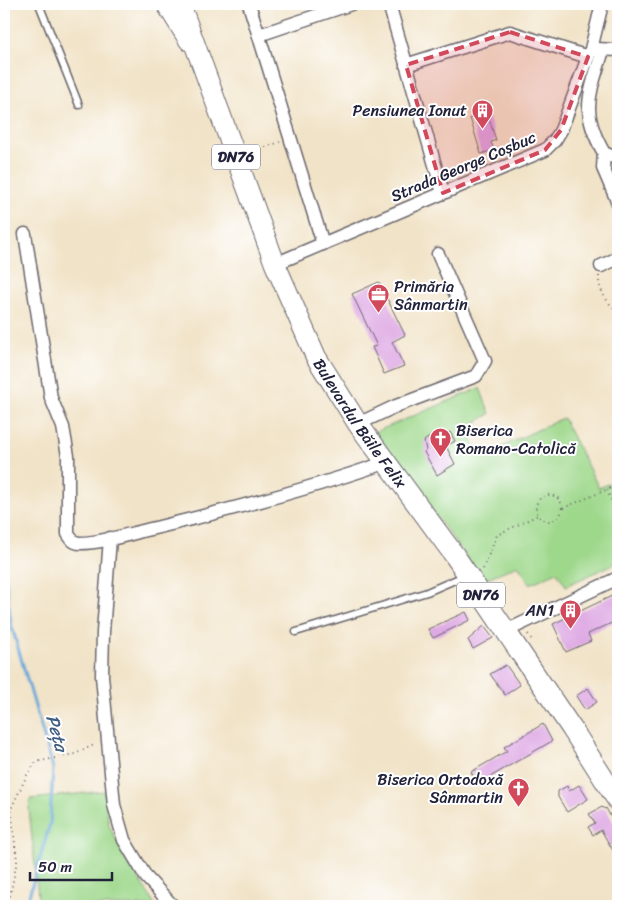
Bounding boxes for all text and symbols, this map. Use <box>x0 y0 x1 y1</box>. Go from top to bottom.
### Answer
place label: Pensiunea Ionut <box>353 96 467 125</box>
building icon: Pensiunea Ionut <box>471 98 495 129</box>
street label: Strada George Coșbuc <box>386 123 540 210</box>
road number: DN76 <box>212 144 260 170</box>
place label: Primăria Sânmartin <box>394 272 468 319</box>
office icon: Primăria Sânmartin <box>366 283 390 314</box>
street label: Bulevardul Băile Felix <box>305 352 415 495</box>
place label: Biserica Romano-Catolică <box>456 416 577 463</box>
church icon: Biserica Romano-Catolică <box>428 427 452 458</box>
road number: DN76 <box>457 582 505 608</box>
place label: AN1 <box>525 596 554 625</box>
building icon: AN1 <box>558 598 582 629</box>
water label: Peța <box>37 711 78 757</box>
place label: Biserica Ortodoxă Sânmartin <box>377 765 504 812</box>
church icon: Biserica Ortodoxă Sânmartin <box>507 776 531 807</box>
scale bar <box>30 850 112 882</box>
text: 50 m <box>38 854 73 880</box>

